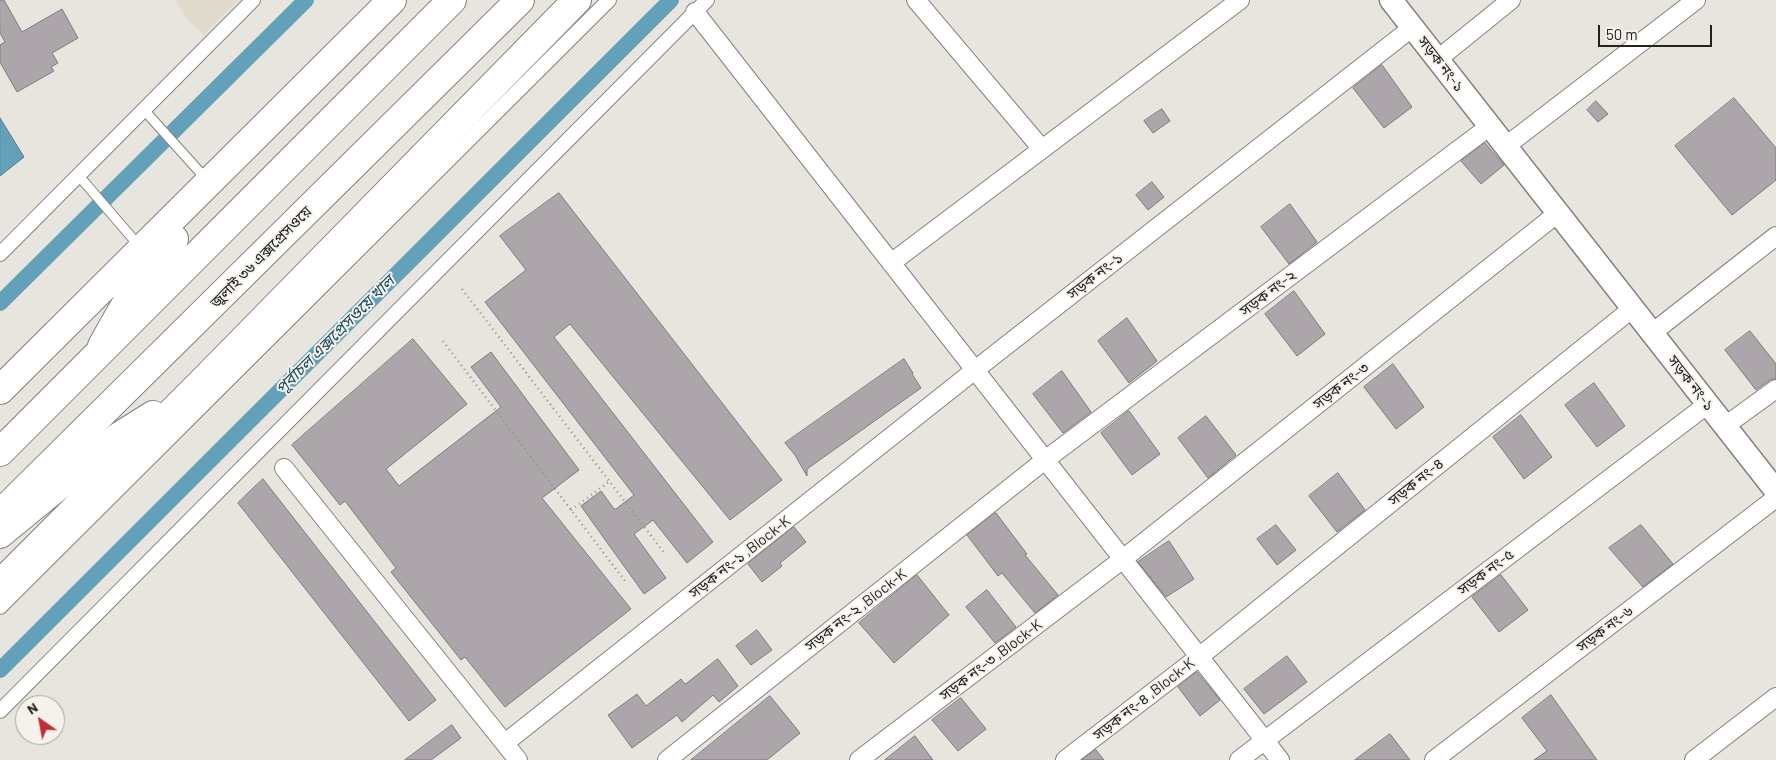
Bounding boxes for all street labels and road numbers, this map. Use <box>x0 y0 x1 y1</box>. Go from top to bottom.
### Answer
street label: সড়ক নং-১ <box>1414 33 1468 95</box>
street label: জুলাই ৩৬ এক্সপ্রেসওয়ে <box>207 203 315 311</box>
street label: সড়ক নং-১ <box>1064 249 1126 303</box>
street label: সড়ক নং-২ <box>1236 266 1300 320</box>
street label: সড়ক নং-১ <box>1664 352 1718 414</box>
street label: সড়ক নং-৩ <box>1310 359 1372 413</box>
street label: সড়ক নং-৪ <box>1385 454 1447 510</box>
street label: সড়ক নং-১ ,Block-K <box>686 512 794 602</box>
street label: সড়ক নং-৫ <box>1454 545 1518 599</box>
street label: সড়ক নং-২ ,Block-K <box>802 565 910 655</box>
street label: সড়ক নং-৬ <box>1573 602 1637 656</box>
street label: সড়ক নং-৩ ,Block-K <box>936 616 1046 704</box>
street label: সড়ক নং-৪ ,Block-K <box>1090 654 1198 744</box>

